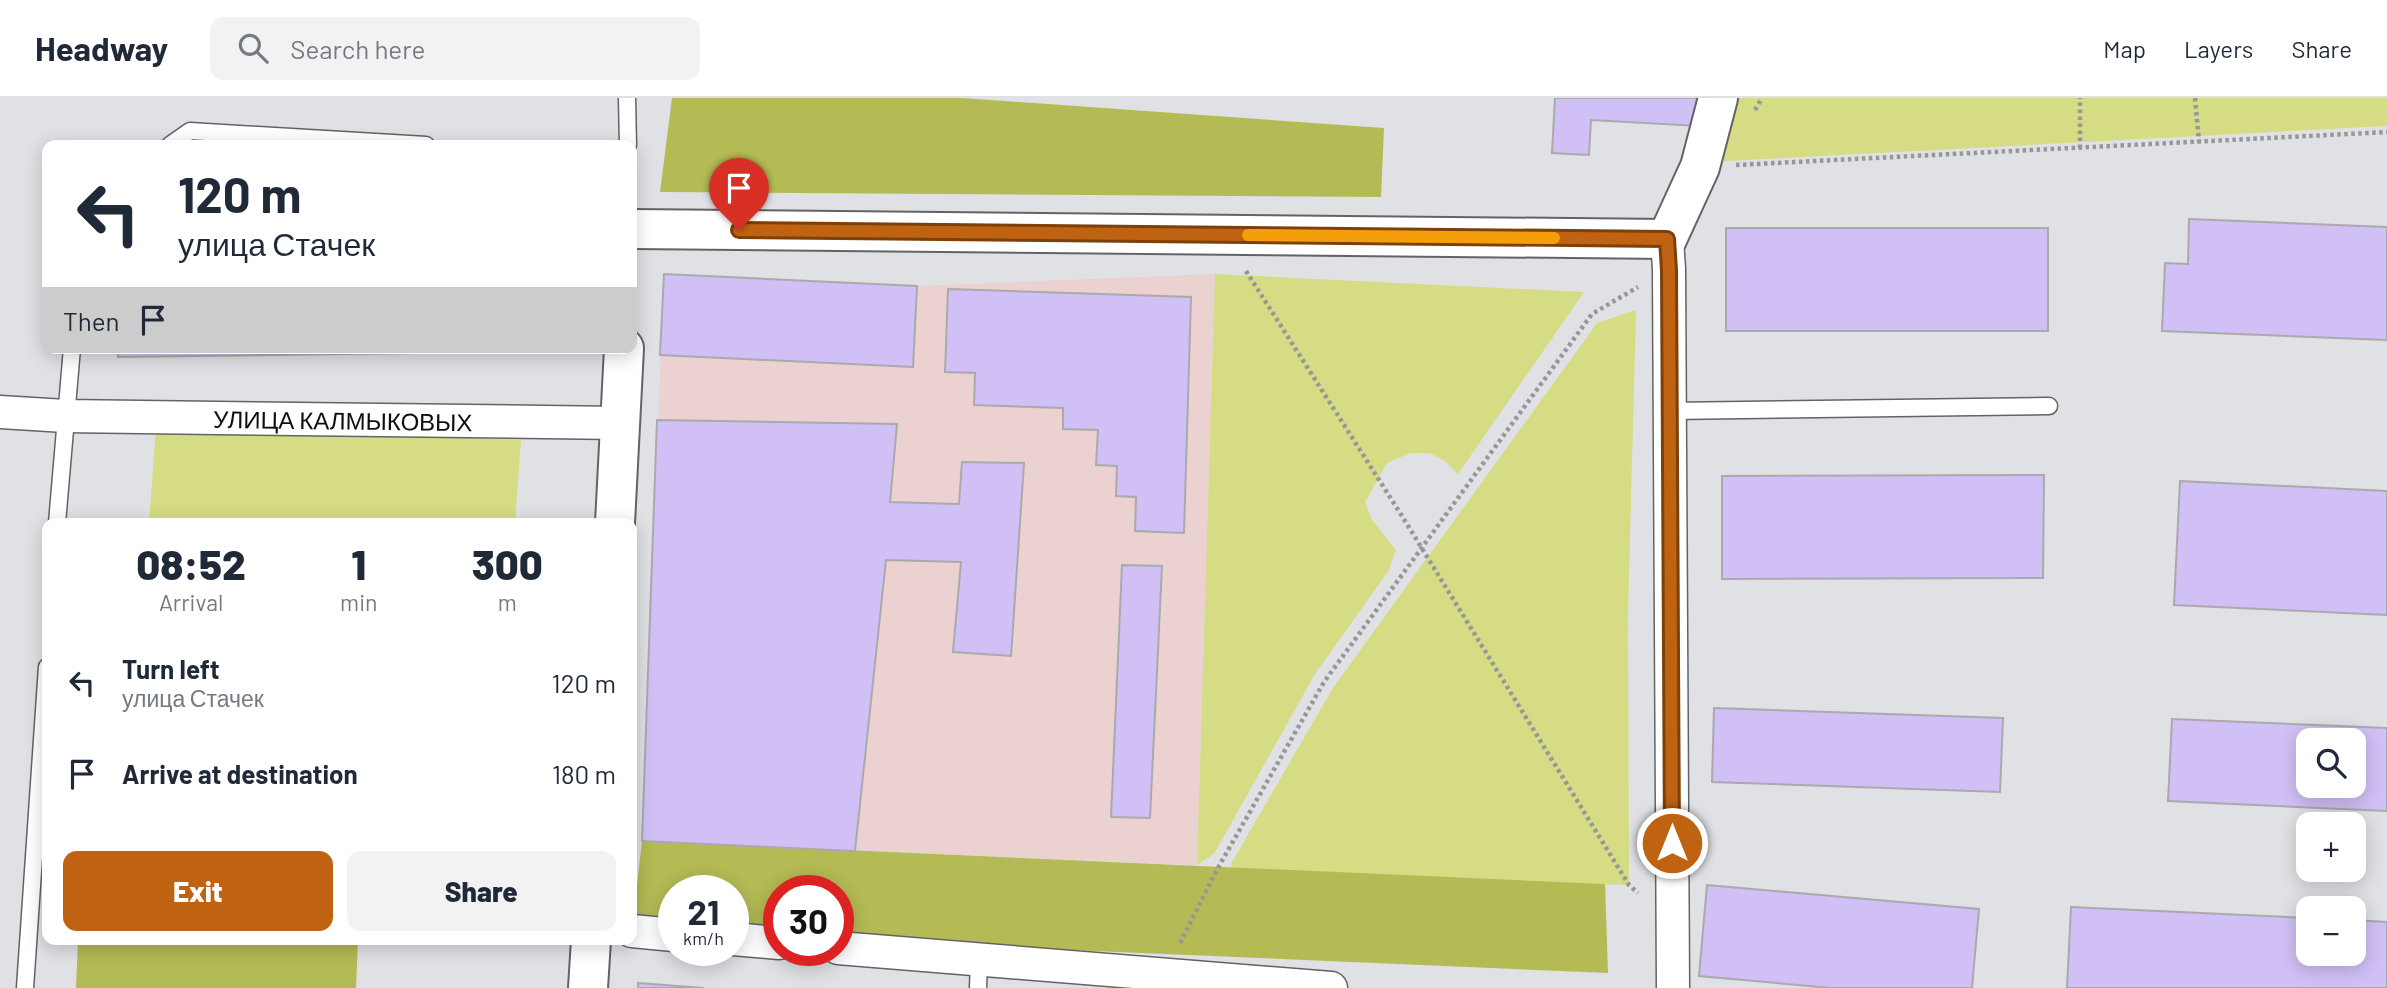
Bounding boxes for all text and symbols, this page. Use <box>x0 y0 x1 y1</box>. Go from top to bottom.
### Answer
search box <box>210 17 700 80</box>
text: Headway <box>35 28 168 68</box>
icon: search <box>234 29 272 67</box>
text: Search here <box>290 33 425 64</box>
text: Map <box>2103 34 2146 63</box>
text: Layers <box>2184 34 2253 63</box>
text: Share <box>2291 34 2352 63</box>
pin <box>709 158 769 230</box>
text: 120 m <box>178 164 301 223</box>
icon: left <box>63 168 154 259</box>
icon: arrive <box>720 169 758 207</box>
text: улица Стачек <box>178 224 375 262</box>
icon: arrive <box>134 301 172 339</box>
text: Then <box>63 305 120 336</box>
street label: УЛИЦА КАЛМЫКОВЫХ <box>213 403 473 436</box>
text: 08:52 <box>136 538 246 588</box>
text: 1 <box>351 538 366 588</box>
text: 300 <box>472 538 543 588</box>
text: Arrival <box>159 588 223 616</box>
text: min <box>340 588 377 616</box>
text: m <box>498 588 517 616</box>
text: Turn left <box>122 653 220 684</box>
icon: left <box>63 664 101 702</box>
text: 120 m <box>552 667 616 698</box>
text: улица Стачек <box>122 684 264 712</box>
map controls <box>2296 728 2366 966</box>
button: search <box>2296 728 2366 798</box>
icon: arrive <box>63 755 101 793</box>
text: Arrive at destination <box>122 758 358 789</box>
text: 180 m <box>552 758 616 789</box>
position arrow <box>1635 806 1709 880</box>
button: + <box>2296 812 2366 882</box>
button: Exit <box>63 851 333 931</box>
button: Share <box>347 851 616 931</box>
speed limit sign: 30 <box>763 875 854 966</box>
text: 21 <box>688 890 719 932</box>
button: − <box>2296 896 2366 966</box>
text: km/h <box>683 927 724 949</box>

